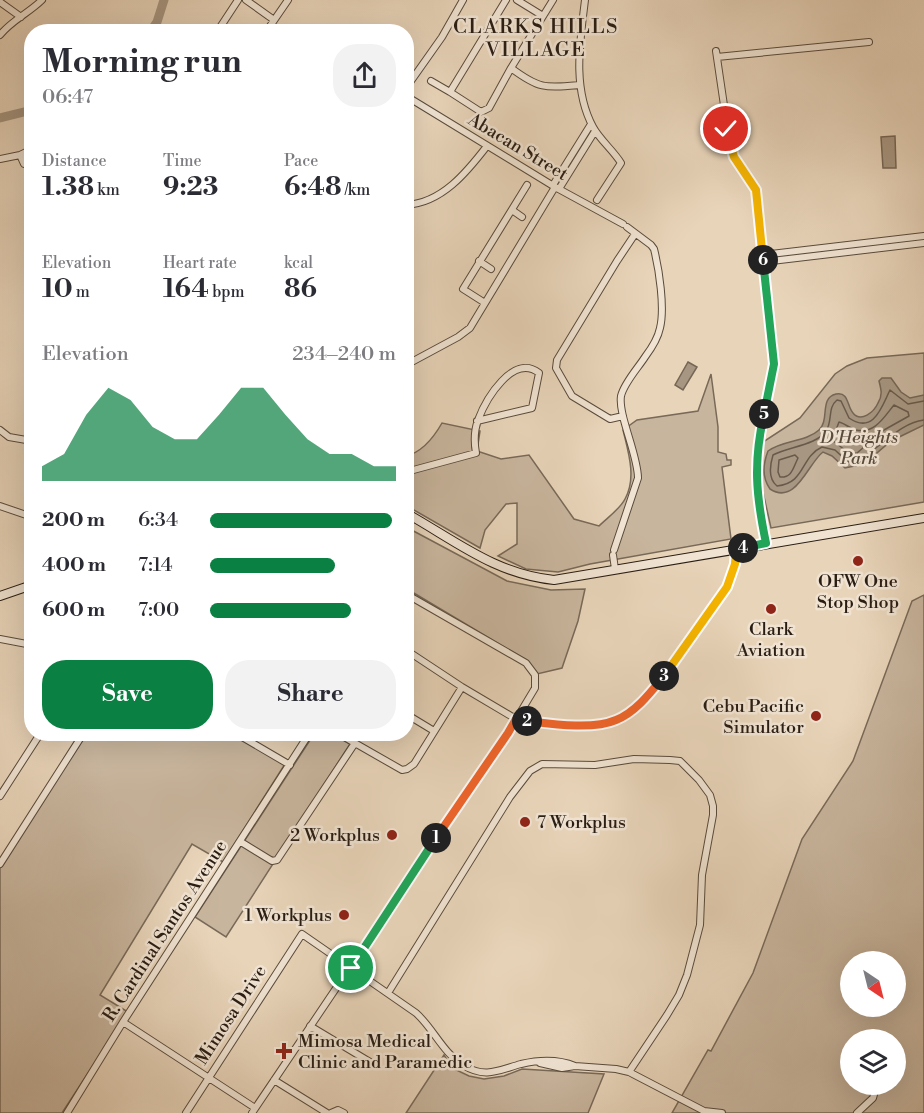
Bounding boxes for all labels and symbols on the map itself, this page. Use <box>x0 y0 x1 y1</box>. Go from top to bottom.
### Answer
district label: CLARKS HILLS VILLAGE <box>453 15 619 63</box>
pin <box>700 103 751 154</box>
street label: Abacan Street <box>463 108 573 186</box>
pin: 6 <box>748 245 778 275</box>
pin: 5 <box>749 399 779 429</box>
park label: D'Heights Park <box>819 426 898 470</box>
pin: 4 <box>728 533 758 563</box>
marker: OFW One Stop Shop <box>851 554 865 568</box>
place label: OFW One Stop Shop <box>817 570 899 614</box>
marker: Clark Aviation <box>764 602 778 616</box>
place label: Clark Aviation <box>736 618 806 662</box>
pin: 3 <box>649 661 679 691</box>
place label: Cebu Pacific Simulator <box>703 695 804 739</box>
pin: 2 <box>512 706 542 736</box>
marker: Cebu Pacific Simulator <box>809 709 823 723</box>
place label: 7 Workplus <box>537 811 626 834</box>
marker: 7 Workplus <box>518 815 532 829</box>
pin: 1 <box>421 823 451 853</box>
place label: 2 Workplus <box>290 824 380 847</box>
marker: 2 Workplus <box>385 828 399 842</box>
street label: R. Cardinal Santos Avenue <box>98 836 232 1026</box>
place label: 1 Workplus <box>244 904 332 927</box>
marker: 1 Workplus <box>337 908 351 922</box>
pin <box>325 942 376 993</box>
north arrow <box>840 951 906 1017</box>
street label: Mimosa Drive <box>190 961 272 1069</box>
place label: Mimosa Medical Clinic and Paramedic <box>298 1030 472 1074</box>
marker: Mimosa Medical Clinic and Paramedic <box>275 1042 293 1060</box>

